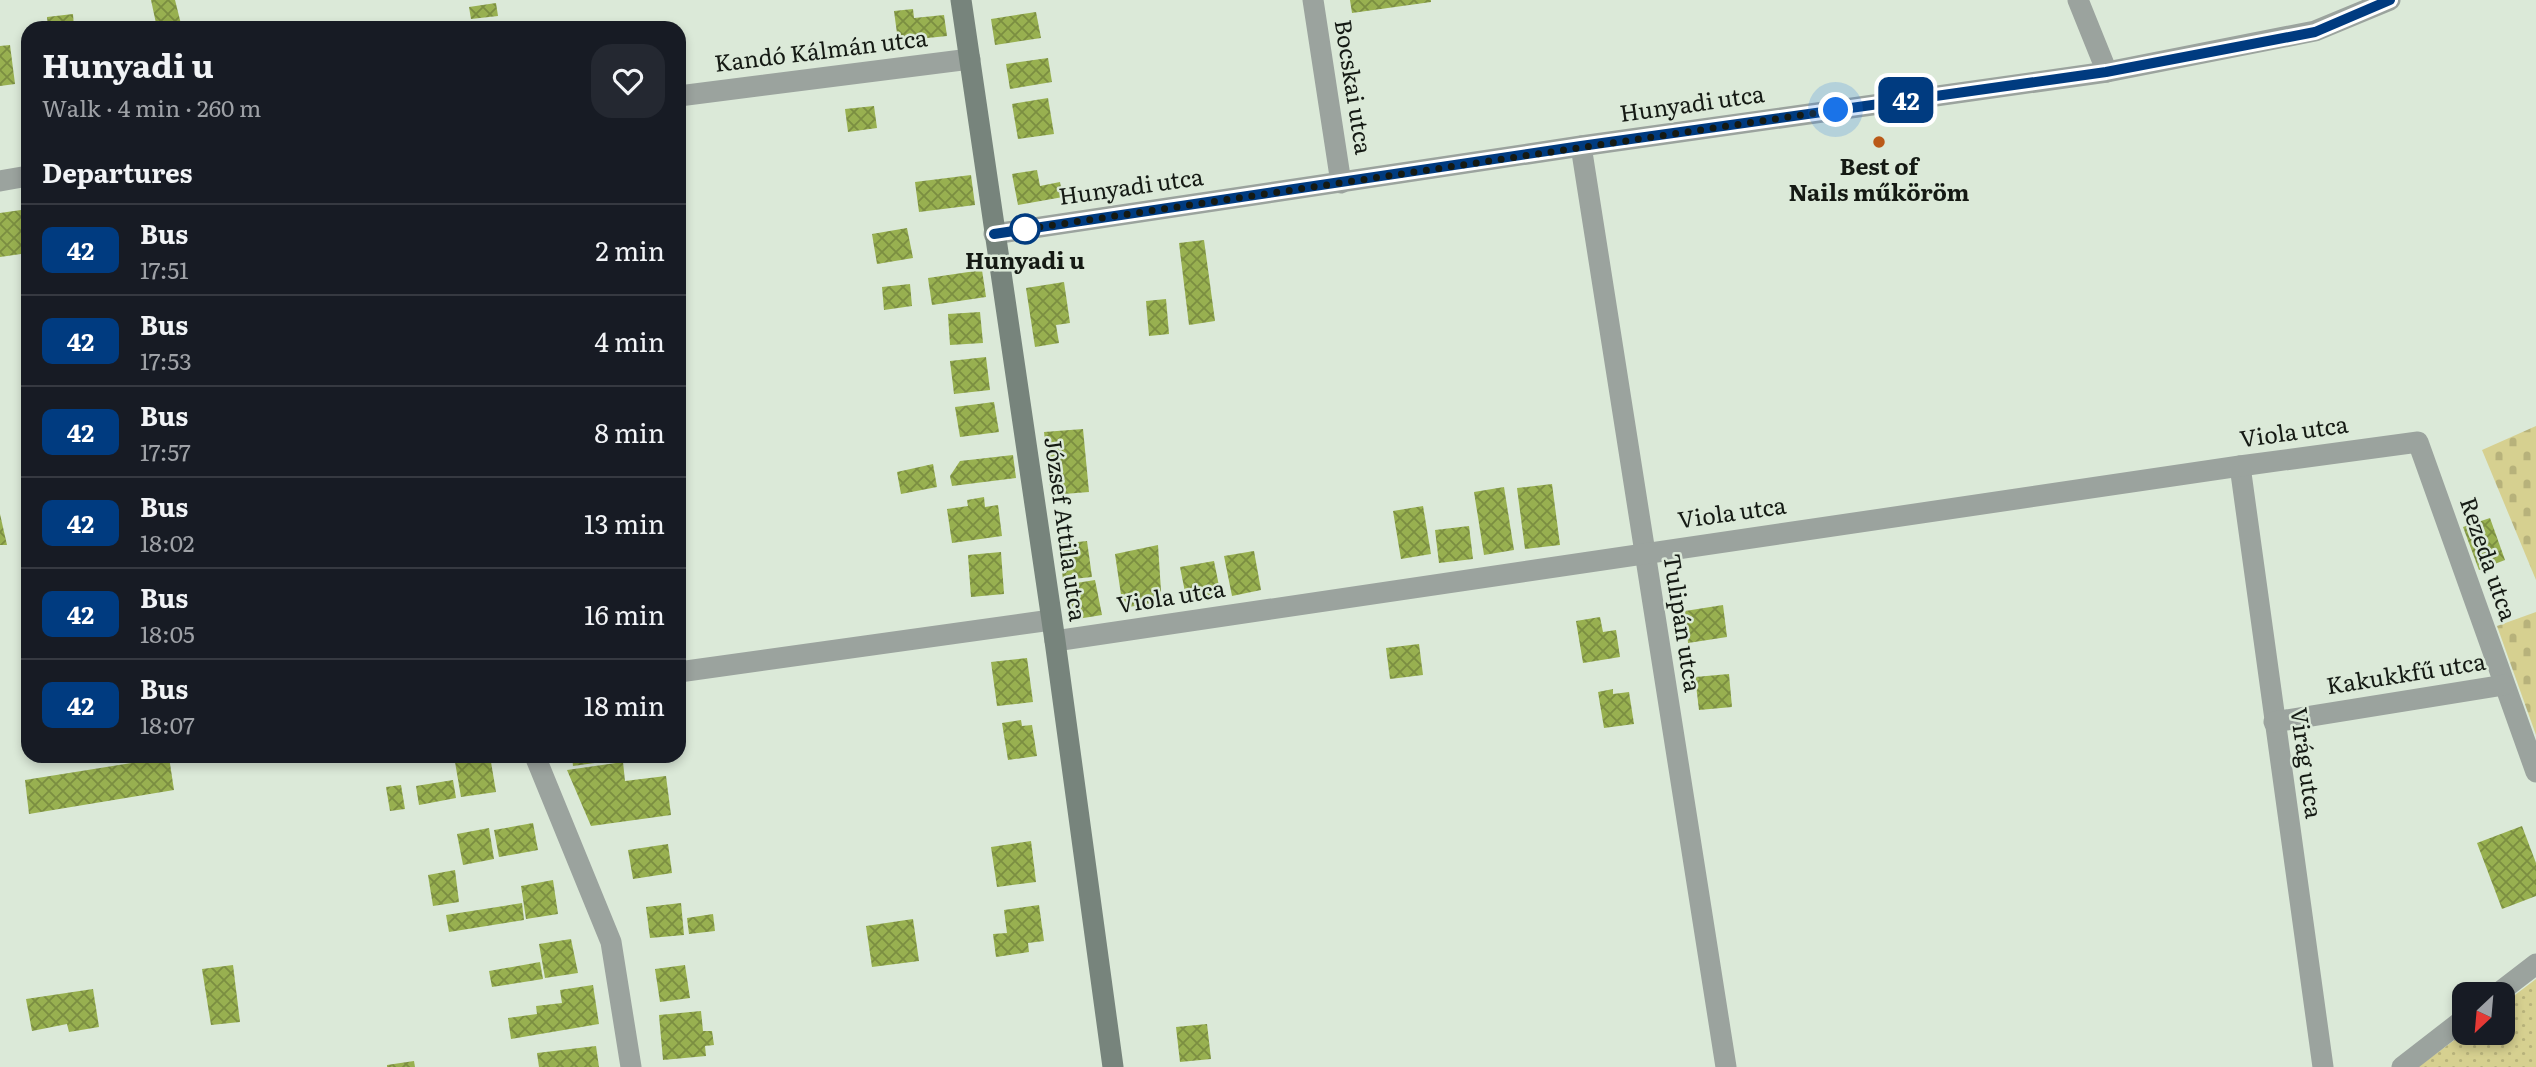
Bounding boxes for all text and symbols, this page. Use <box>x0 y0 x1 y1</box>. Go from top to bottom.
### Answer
street label: Bocskai utca <box>1328 17 1383 157</box>
street label: Kandó Kálmán utca <box>712 19 930 79</box>
text: Hunyadi u <box>42 39 214 88</box>
button: heart <box>591 44 665 118</box>
street label: Hunyadi utca <box>1617 75 1767 129</box>
line badge: 42 <box>1874 77 1938 123</box>
text: 42 <box>1892 82 1920 117</box>
text: Walk · 4 min · 260 m <box>42 90 261 124</box>
your location <box>1818 92 1853 127</box>
marker: Best of Nails műköröm <box>1871 134 1887 150</box>
place label: Best of Nails műköröm <box>1788 148 1970 208</box>
text: Departures <box>42 152 193 191</box>
street label: Hunyadi utca <box>1056 158 1206 212</box>
text: Bus <box>140 213 188 252</box>
marker: Hunyadi u <box>1010 214 1040 244</box>
text: 2 min <box>596 230 665 269</box>
text: 42 <box>67 232 94 267</box>
place label: Hunyadi u <box>965 242 1085 276</box>
text: 17:51 <box>140 252 189 286</box>
text: Bus <box>140 304 188 343</box>
text: 4 min <box>594 321 665 360</box>
text: 42 <box>67 323 94 358</box>
text: 17:53 <box>140 343 192 377</box>
text: Bus <box>140 395 188 434</box>
street label: Viola utca <box>2237 406 2351 454</box>
text: 8 min <box>594 412 665 451</box>
text: 42 <box>67 414 94 449</box>
text: 17:57 <box>140 434 191 468</box>
street label: József Attila utca <box>1037 434 1097 624</box>
text: Bus <box>140 486 188 525</box>
street label: Viola utca <box>1675 487 1789 535</box>
street label: Rezeda utca <box>2453 492 2527 625</box>
text: 13 min <box>584 503 665 542</box>
text: 42 <box>67 505 94 540</box>
text: 18:02 <box>140 525 194 559</box>
street label: Tulipán utca <box>1656 551 1712 695</box>
street label: Viola utca <box>1114 570 1228 620</box>
text: Bus <box>140 577 188 616</box>
text: 16 min <box>584 594 665 633</box>
text: 42 <box>67 596 94 631</box>
text: 18:05 <box>140 616 195 650</box>
street label: Kakukkfű utca <box>2324 643 2488 701</box>
text: Bus <box>140 668 188 707</box>
text: 18 min <box>584 685 665 724</box>
text: 42 <box>67 687 94 722</box>
street label: Virág utca <box>2283 705 2333 821</box>
text: 18:07 <box>140 707 195 741</box>
north arrow <box>2452 982 2515 1045</box>
map controls <box>2452 982 2515 1045</box>

